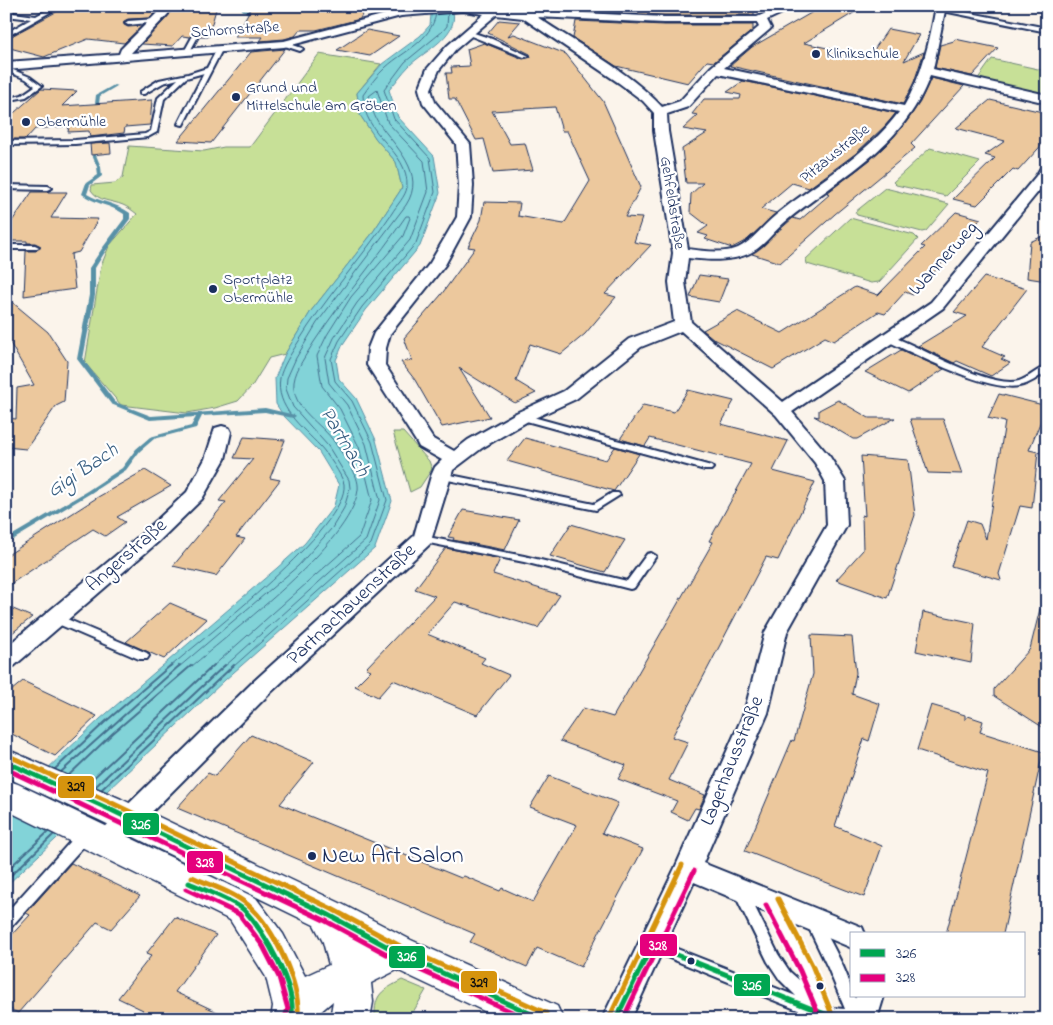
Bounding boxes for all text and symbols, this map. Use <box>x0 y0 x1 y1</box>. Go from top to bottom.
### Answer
street label: Schornstraße <box>190 15 281 45</box>
place label: Klinikschule <box>826 42 900 66</box>
marker: Klinikschule <box>810 48 822 60</box>
place label: Grund und Mittelschule am Gröben <box>246 76 397 118</box>
marker: Grund und Mittelschule am Gröben <box>230 91 242 103</box>
place label: Obermühle <box>36 110 107 134</box>
marker: Obermühle <box>20 116 32 128</box>
street label: Pitzaustraße <box>795 118 876 190</box>
street label: Gehfeldstraße <box>653 155 691 252</box>
street label: Wannerweg <box>902 215 986 304</box>
place label: Sportplatz Obermühle <box>223 268 294 310</box>
marker: Sportplatz Obermühle <box>207 283 219 295</box>
water label: Partnach <box>311 401 377 484</box>
water label: Gigi Bach <box>41 436 126 507</box>
street label: Angerstraße <box>80 512 175 600</box>
street label: Partnachauenstraße <box>281 537 423 673</box>
street label: Lagerhausstraße <box>694 692 773 831</box>
line badge: 329 <box>57 775 95 799</box>
text: 329 <box>67 777 85 798</box>
line badge: 326 <box>122 812 160 836</box>
text: 326 <box>131 815 151 836</box>
place label: New Art Salon <box>322 839 464 874</box>
line badge: 328 <box>186 850 224 874</box>
marker: New Art Salon <box>306 850 318 862</box>
text: 328 <box>195 853 215 874</box>
legend <box>850 932 1026 998</box>
line badge: 328 <box>639 933 678 957</box>
text: 328 <box>648 936 668 957</box>
text: 326 <box>896 943 917 965</box>
line badge: 326 <box>388 945 426 969</box>
text: 326 <box>397 947 417 968</box>
unlabelled marker <box>686 956 696 966</box>
text: 328 <box>896 967 916 989</box>
line badge: 329 <box>460 970 498 994</box>
text: 329 <box>470 973 488 994</box>
line badge: 326 <box>733 973 771 997</box>
text: 326 <box>742 976 762 997</box>
unlabelled marker <box>815 981 825 991</box>

